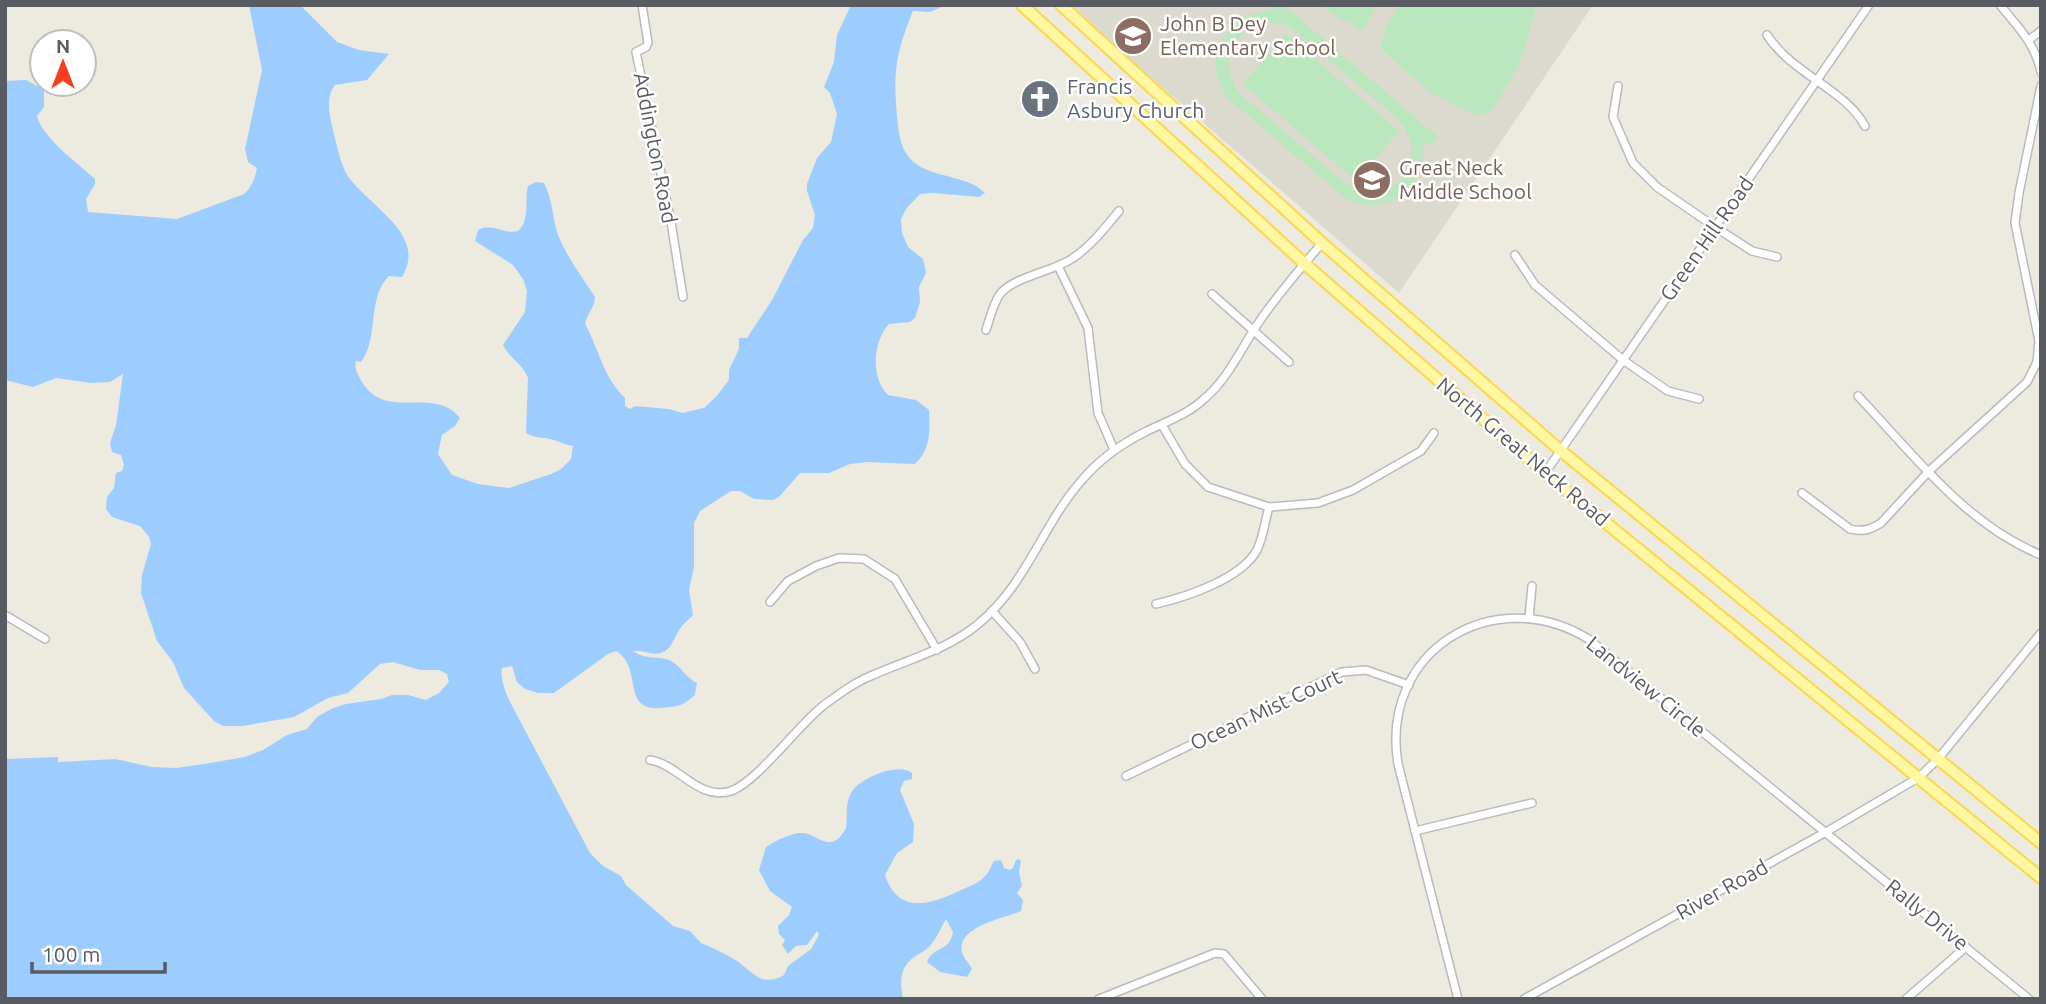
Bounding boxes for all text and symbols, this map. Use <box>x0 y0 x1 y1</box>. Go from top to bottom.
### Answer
place label: John B Dey Elementary School <box>1160 11 1336 59</box>
school or university icon: John B Dey Elementary School <box>1112 15 1154 57</box>
north arrow <box>28 28 98 98</box>
text: N <box>56 35 70 57</box>
street label: Addington Road <box>630 70 682 225</box>
place label: Francis Asbury Church <box>1067 74 1204 122</box>
church icon: Francis Asbury Church <box>1019 78 1061 120</box>
place label: Great Neck Middle School <box>1399 155 1532 203</box>
school or university icon: Great Neck Middle School <box>1351 159 1393 201</box>
street label: Green Hill Road <box>1655 172 1758 305</box>
street label: North Great Neck Road <box>1433 372 1615 530</box>
street label: Landview Circle <box>1582 631 1711 742</box>
street label: Ocean Mist Court <box>1186 664 1345 755</box>
street label: River Road <box>1671 854 1772 924</box>
street label: Rally Drive <box>1881 874 1974 955</box>
scale bar <box>32 930 164 974</box>
text: 100 m <box>42 942 100 966</box>

